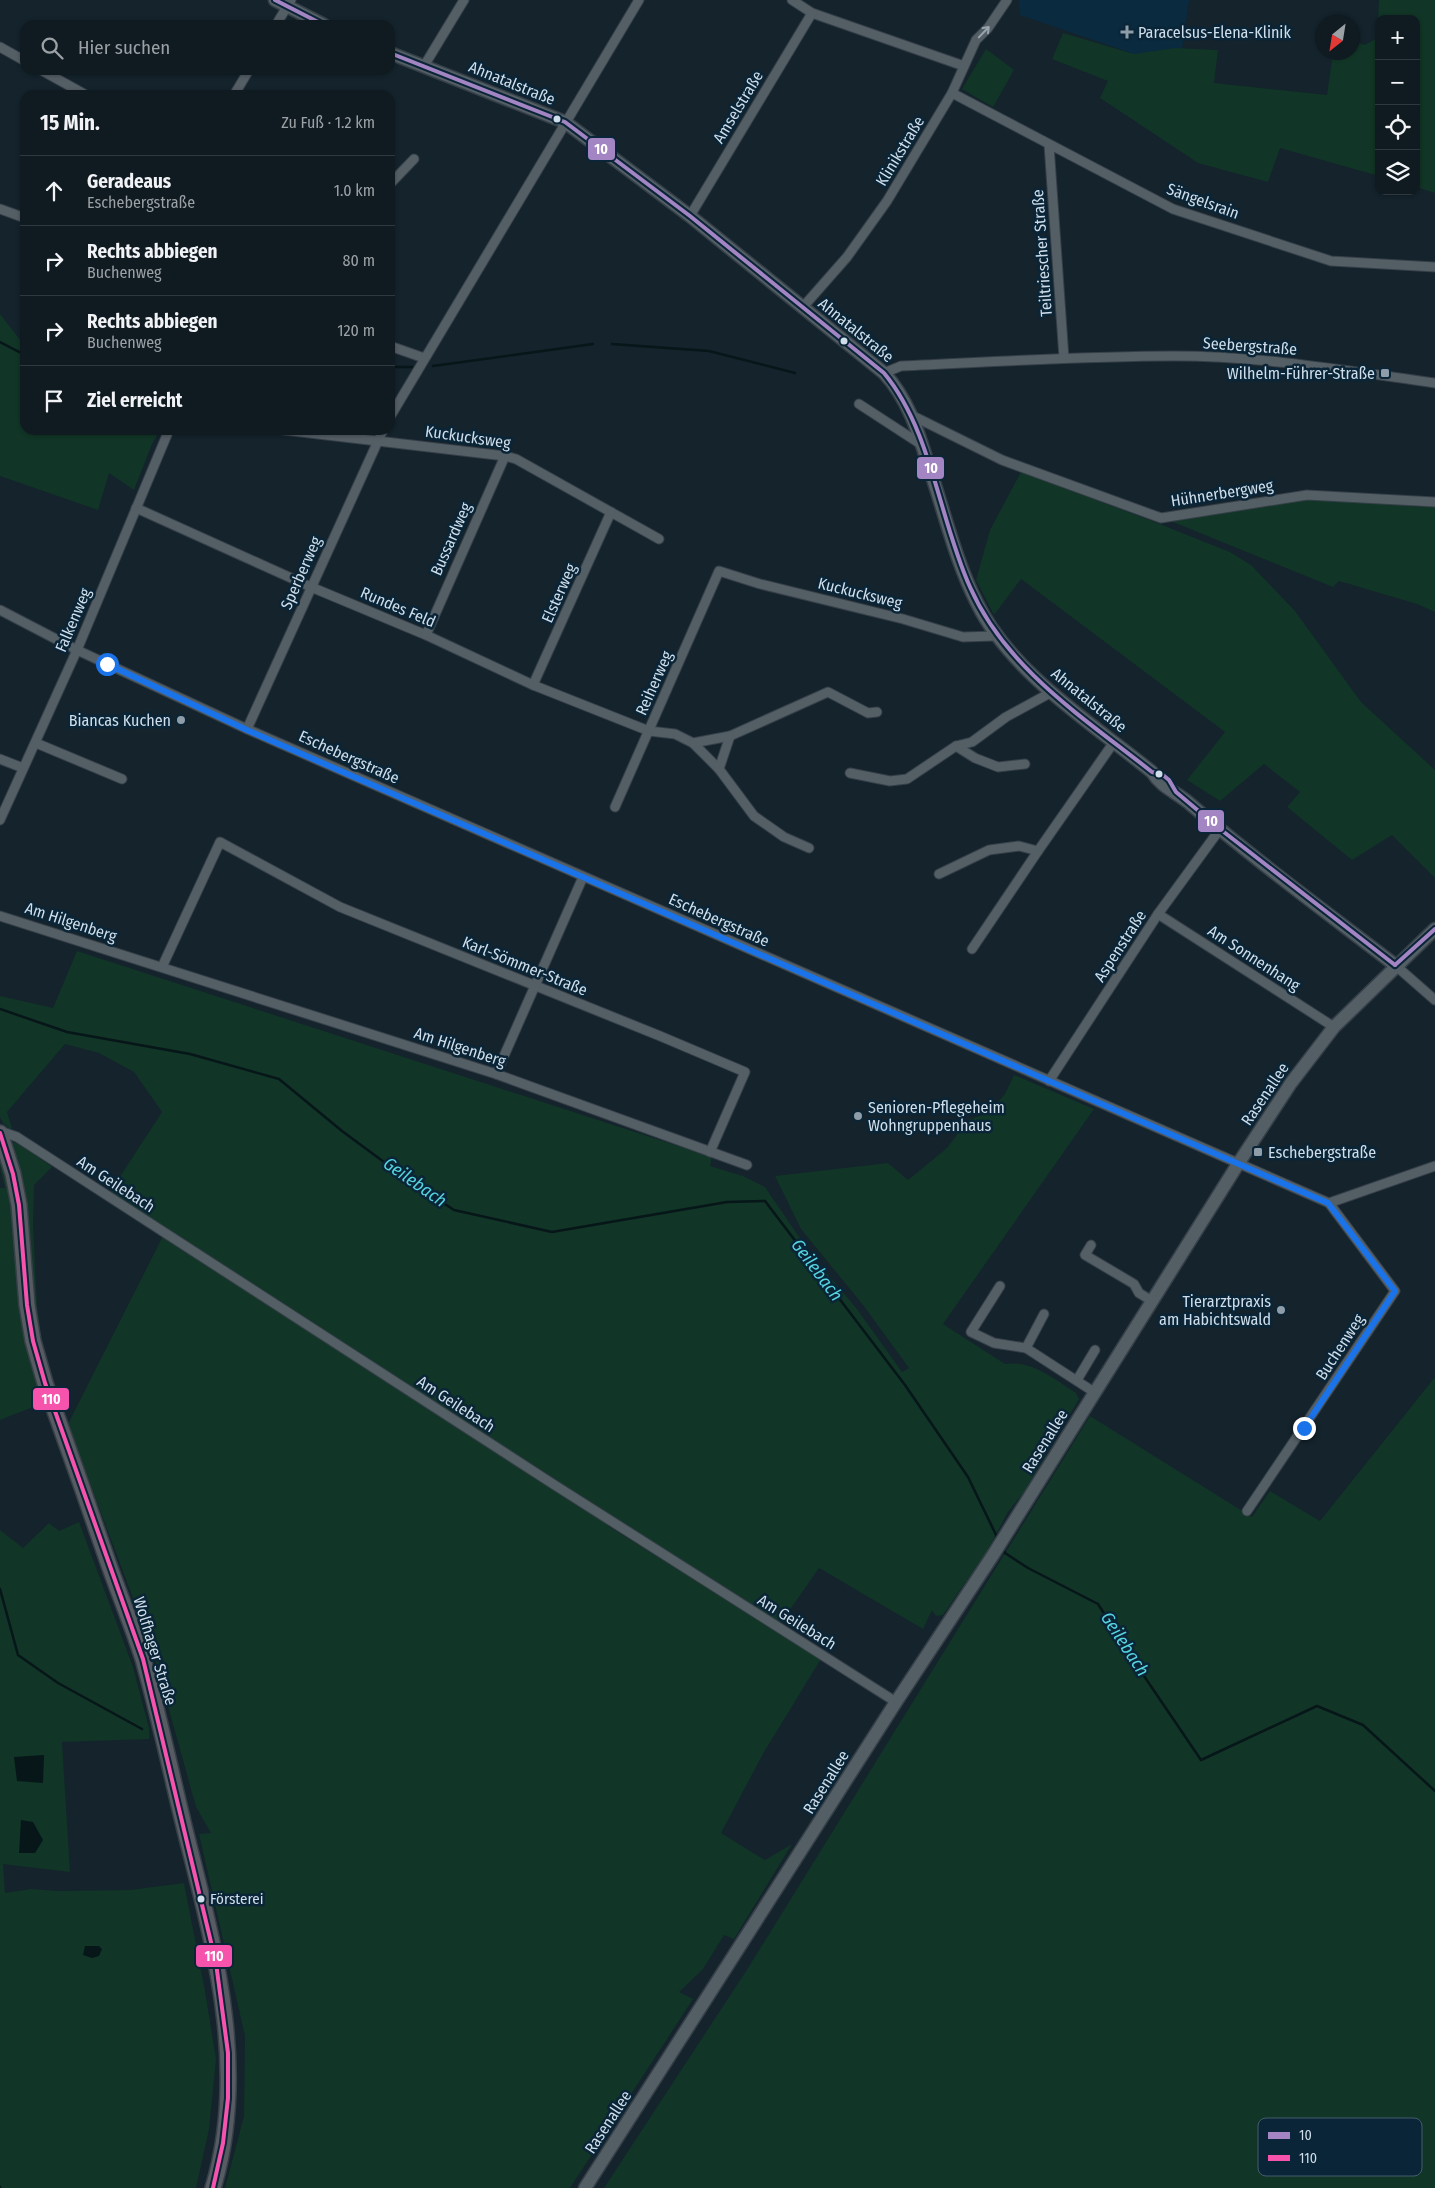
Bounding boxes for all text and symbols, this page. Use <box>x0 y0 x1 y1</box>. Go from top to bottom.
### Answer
north arrow <box>1315 15 1360 60</box>
map controls <box>1375 15 1420 195</box>
button: + <box>1375 15 1420 60</box>
search box <box>20 20 395 75</box>
place label: Paracelsus-Elena-Klinik <box>1138 23 1291 42</box>
marker: Paracelsus-Elena-Klinik <box>1120 25 1134 39</box>
one-way arrow <box>978 26 990 38</box>
icon: search <box>38 34 66 62</box>
text: Hier suchen <box>78 36 170 59</box>
street label: Ahnatalstraße <box>466 57 558 109</box>
button: − <box>1375 60 1420 105</box>
street label: Amselstraße <box>709 67 767 147</box>
button: locate <box>1375 105 1420 150</box>
text: 15 Min. <box>40 110 100 136</box>
text: Zu Fuß · 1.2 km <box>281 113 375 132</box>
street label: Klinikstraße <box>872 113 928 189</box>
unlabelled marker <box>552 114 562 124</box>
line badge: 10 <box>587 137 616 161</box>
text: 10 <box>594 141 608 158</box>
button: layers <box>1375 150 1420 195</box>
text: Geradeaus <box>87 170 171 193</box>
icon: ahead <box>40 177 68 205</box>
street label: Sängelsrain <box>1164 179 1242 223</box>
text: 1.0 km <box>334 181 375 200</box>
street label: Teiltriescher Straße <box>1028 189 1056 317</box>
text: Eschebergstraße <box>87 193 195 212</box>
text: Rechts abbiegen <box>87 240 217 263</box>
icon: right <box>40 247 68 275</box>
text: 80 m <box>343 251 375 270</box>
text: Buchenweg <box>87 263 162 282</box>
street label: Ahnatalstraße <box>814 294 898 366</box>
text: Rechts abbiegen <box>87 310 217 333</box>
icon: right <box>40 317 68 345</box>
text: 120 m <box>337 321 375 340</box>
text: Buchenweg <box>87 333 162 352</box>
street label: Seebergstraße <box>1202 333 1298 359</box>
unlabelled marker <box>839 336 849 346</box>
place label: Wilhelm-Führer-Straße <box>1227 364 1375 383</box>
marker: Wilhelm-Führer-Straße <box>1379 367 1391 379</box>
icon: arrive <box>40 387 68 415</box>
text: Ziel erreicht <box>87 389 183 412</box>
street label: Kuckucksweg <box>424 422 512 452</box>
line badge: 10 <box>916 456 945 480</box>
text: 10 <box>924 460 938 477</box>
street label: Hühnerbergweg <box>1169 475 1275 510</box>
street label: Bussardweg <box>426 499 476 578</box>
street label: Sperberweg <box>276 533 326 612</box>
street label: Elsterweg <box>538 560 581 626</box>
street label: Kuckucksweg <box>816 573 905 613</box>
street label: Rundes Feld <box>358 583 438 631</box>
street label: Falkenweg <box>51 585 95 655</box>
street label: Reiherweg <box>631 648 677 718</box>
route start <box>96 653 119 676</box>
street label: Ahnatalstraße <box>1047 664 1131 736</box>
place label: Biancas Kuchen <box>69 711 171 730</box>
marker: Biancas Kuchen <box>175 714 187 726</box>
street label: Eschebergstraße <box>296 726 402 788</box>
unlabelled marker <box>1154 769 1164 779</box>
line badge: 10 <box>1197 809 1225 833</box>
text: 10 <box>1204 813 1218 830</box>
street label: Eschebergstraße <box>666 889 772 951</box>
street label: Am Hilgenberg <box>23 898 120 946</box>
street label: Aspenstraße <box>1090 907 1150 985</box>
street label: Am Sonnenhang <box>1204 921 1304 995</box>
street label: Karl-Sömmer-Straße <box>460 932 590 1000</box>
street label: Am Hilgenberg <box>412 1023 509 1071</box>
street label: Rasenallee <box>1237 1059 1293 1129</box>
place label: Senioren-Pflegeheim Wohngruppenhaus <box>868 1098 1005 1135</box>
marker: Senioren-Pflegeheim Wohngruppenhaus <box>852 1110 864 1122</box>
place label: Eschebergstraße <box>1268 1143 1376 1162</box>
marker: Eschebergstraße <box>1252 1146 1264 1158</box>
street label: Am Geilebach <box>73 1152 159 1216</box>
water label: Geilebach <box>379 1152 451 1212</box>
water label: Geilebach <box>786 1234 848 1306</box>
place label: Tierarztpraxis am Habichtswald <box>1159 1292 1271 1329</box>
marker: Tierarztpraxis am Habichtswald <box>1275 1304 1287 1316</box>
street label: Buchenweg <box>1312 1310 1369 1383</box>
street label: Am Geilebach <box>413 1372 499 1436</box>
line badge: 110 <box>32 1387 70 1411</box>
text: 110 <box>41 1391 61 1408</box>
street label: Rasenallee <box>1018 1406 1072 1476</box>
route end <box>1293 1417 1316 1440</box>
street label: Am Geilebach <box>754 1590 840 1654</box>
street label: Wolfhager Straße <box>129 1594 181 1708</box>
water label: Geilebach <box>1096 1608 1154 1680</box>
street label: Rasenallee <box>799 1747 853 1817</box>
place label: Försterei <box>210 1890 263 1908</box>
marker: Försterei <box>196 1894 206 1904</box>
line badge: 110 <box>195 1944 233 1968</box>
text: 110 <box>204 1948 224 1965</box>
street label: Rasenallee <box>581 2087 635 2157</box>
legend <box>1258 2118 1422 2176</box>
text: 10 <box>1299 2127 1312 2144</box>
text: 110 <box>1299 2150 1317 2167</box>

